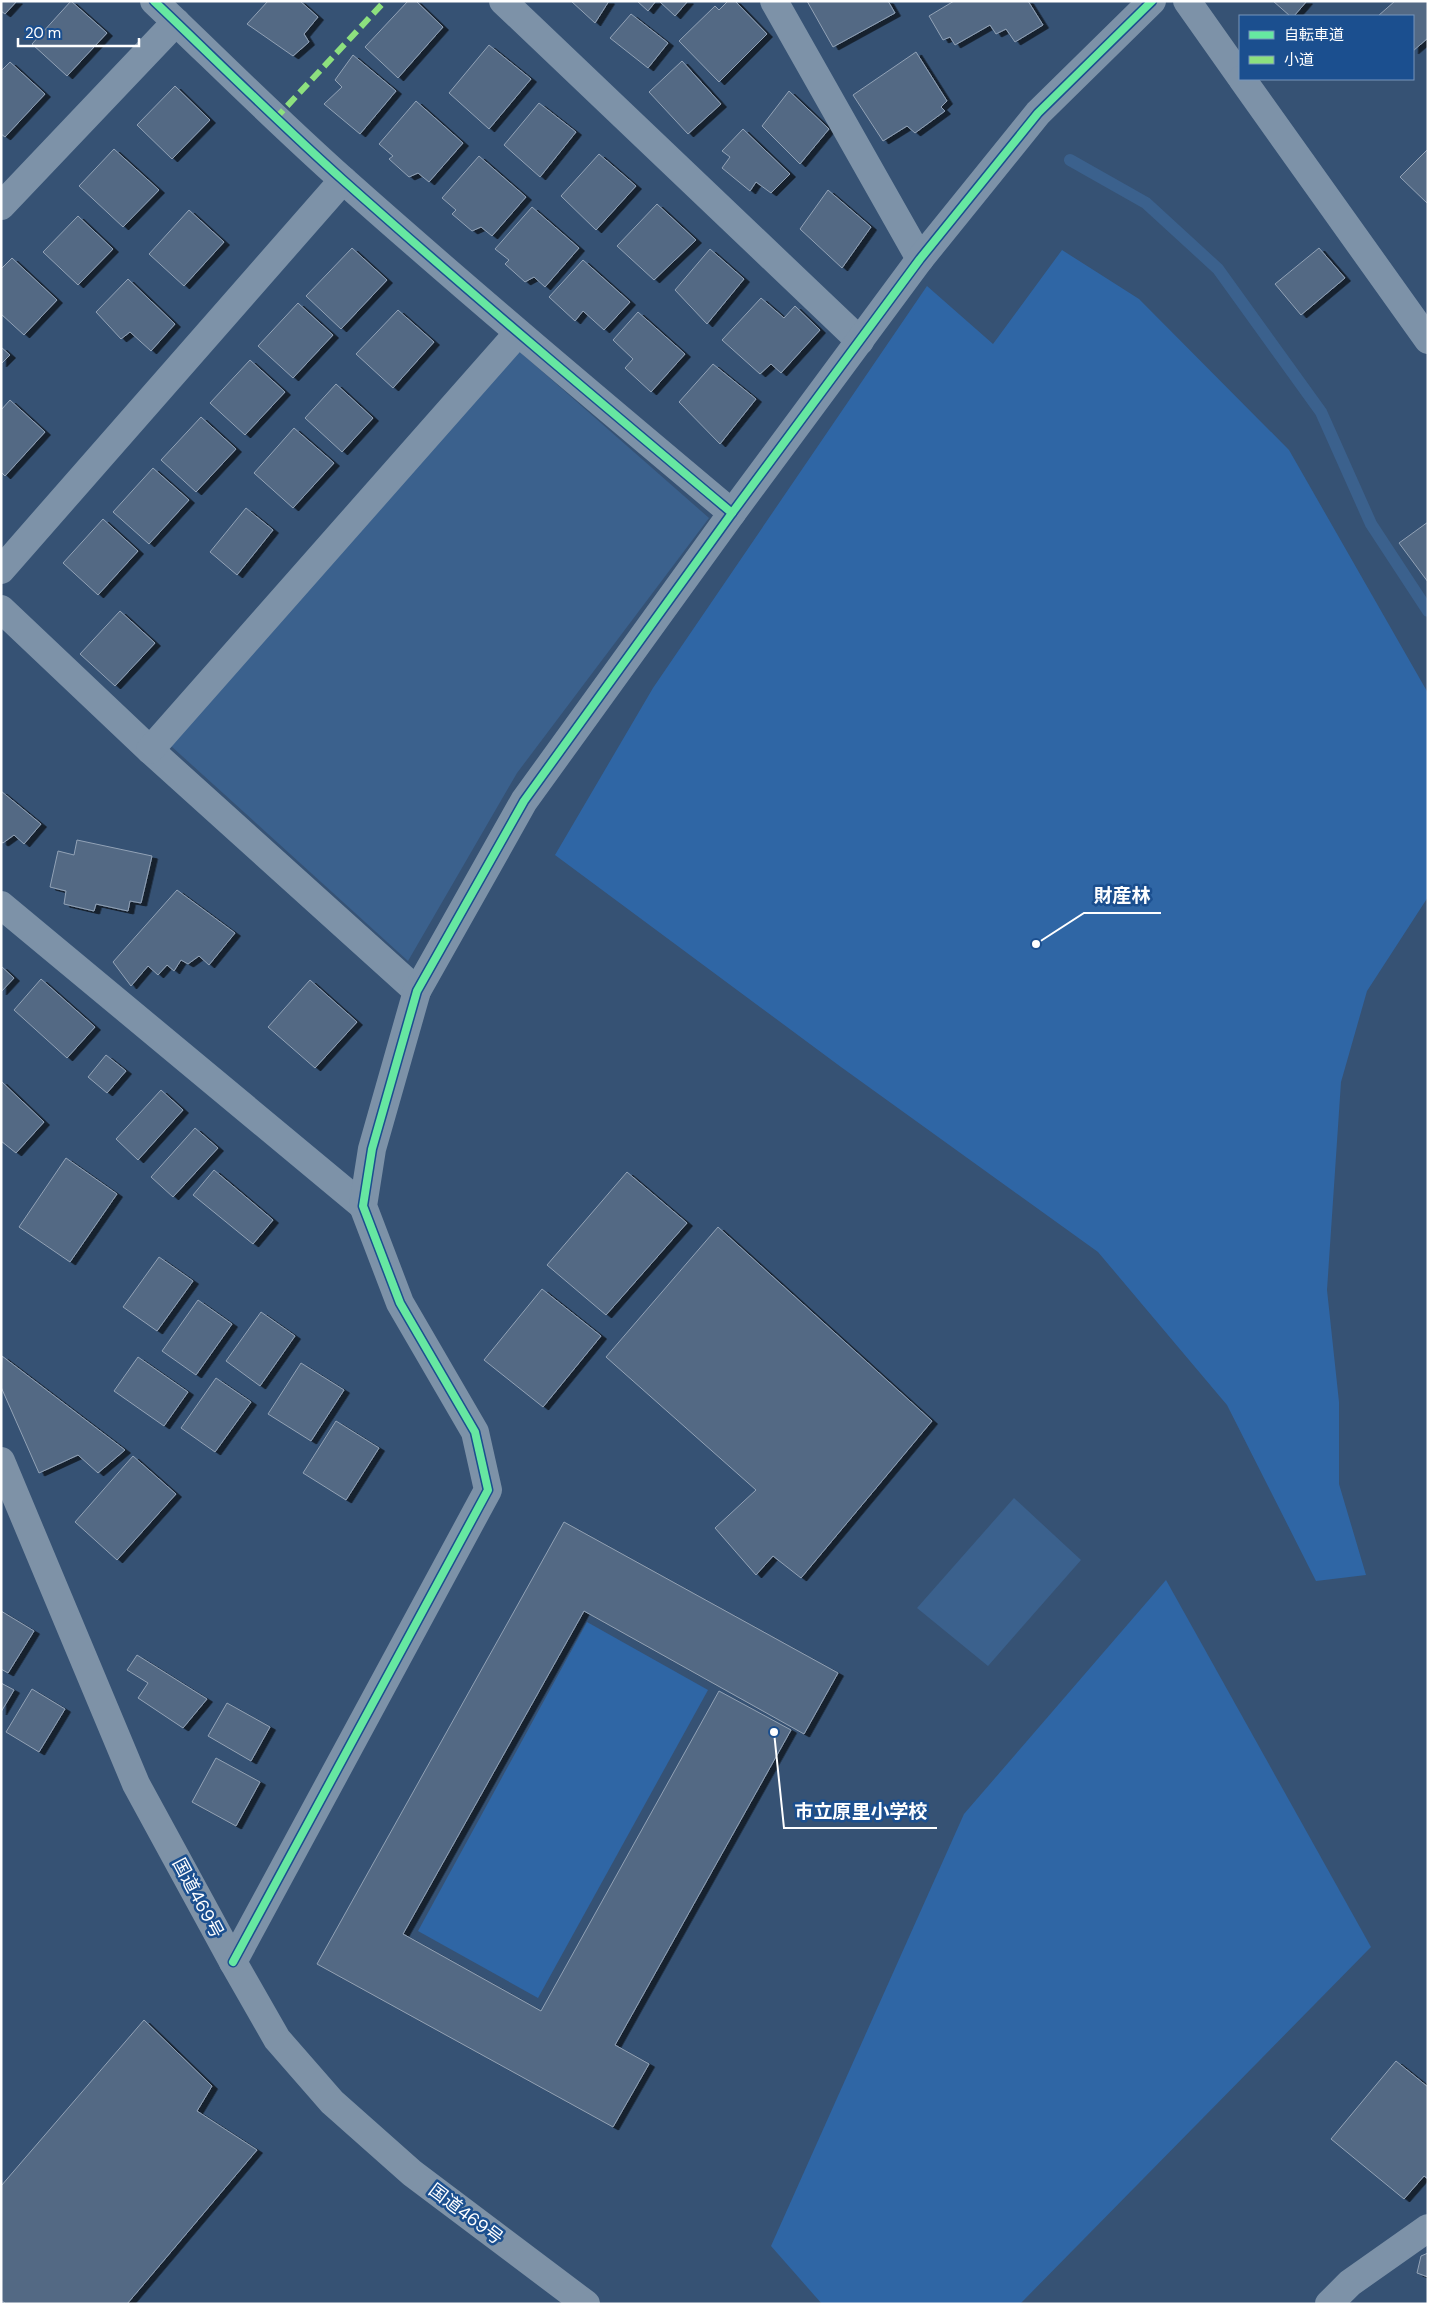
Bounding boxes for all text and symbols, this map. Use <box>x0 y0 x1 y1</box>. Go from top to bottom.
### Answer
scale bar <box>18 15 139 47</box>
legend <box>1239 15 1414 80</box>
text: 20 m <box>25 23 61 43</box>
text: 自転車道 <box>1284 25 1344 45</box>
text: 小道 <box>1284 50 1314 70</box>
callout: 財産林 <box>1084 879 1161 913</box>
text: 財産林 <box>1093 883 1151 908</box>
callout: 市立原里小学校 <box>784 1794 937 1828</box>
text: 市立原里小学校 <box>794 1799 928 1824</box>
street label: 国道469号 <box>167 1854 229 1942</box>
street label: 国道469号 <box>424 2178 508 2250</box>

